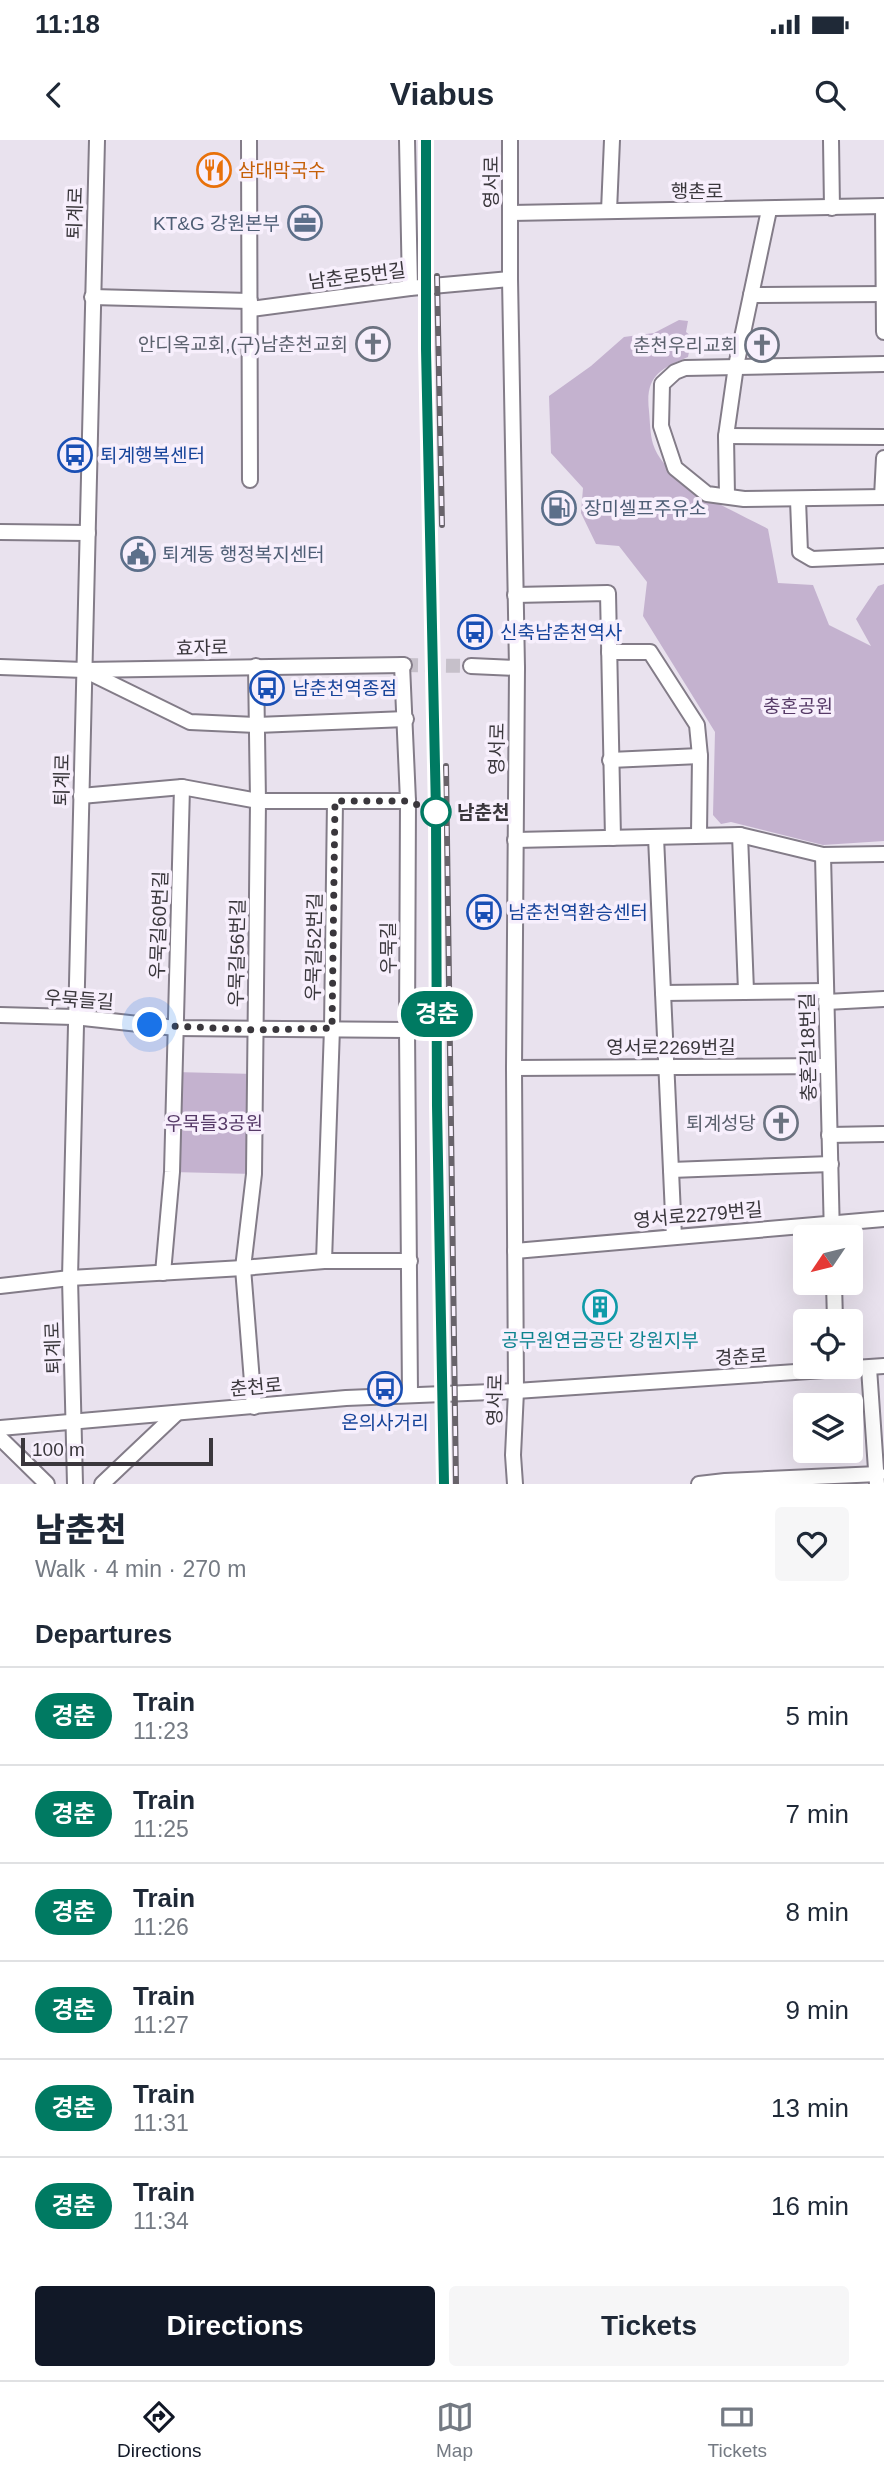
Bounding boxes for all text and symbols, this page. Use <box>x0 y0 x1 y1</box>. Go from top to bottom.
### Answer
text: 11:18 <box>35 9 100 39</box>
icon: back <box>35 76 73 114</box>
text: Viabus <box>390 76 494 112</box>
icon: search <box>811 76 849 114</box>
restaurant icon: 삼대막국수 <box>195 151 233 189</box>
street label: 영서로 <box>481 156 502 208</box>
place label: 삼대막국수 <box>238 160 325 181</box>
street label: 행촌로 <box>671 181 723 202</box>
street label: 퇴계로 <box>64 186 86 240</box>
office icon: KT&G 강원본부 <box>286 204 324 242</box>
place label: KT&G 강원본부 <box>153 213 280 234</box>
street label: 남춘로5번길 <box>307 260 407 292</box>
church icon: 안디옥교회,(구)남춘천교회 <box>354 325 392 363</box>
church icon: 춘천우리교회 <box>743 326 781 364</box>
place label: 안디옥교회,(구)남춘천교회 <box>138 334 348 355</box>
place label: 춘천우리교회 <box>633 335 738 356</box>
bus stop icon: 퇴계행복센터 <box>56 436 94 474</box>
place label: 퇴계행복센터 <box>100 445 205 466</box>
fuel station icon: 장미셀프주유소 <box>540 489 578 527</box>
place label: 장미셀프주유소 <box>584 498 706 519</box>
public building icon: 퇴계동 행정복지센터 <box>119 535 157 573</box>
place label: 퇴계동 행정복지센터 <box>162 544 325 565</box>
bus stop icon: 신축남춘천역사 <box>456 613 494 651</box>
place label: 신축남춘천역사 <box>500 622 622 643</box>
street label: 효자로 <box>176 637 228 659</box>
bus stop icon: 남춘천역종점 <box>248 669 286 707</box>
place label: 남춘천역종점 <box>292 678 397 699</box>
park label: 충혼공원 <box>763 696 833 717</box>
street label: 영서로 <box>486 723 508 775</box>
street label: 퇴계로 <box>51 754 73 806</box>
marker: 남춘천 <box>421 797 451 827</box>
place label: 남춘천 <box>457 802 509 823</box>
street label: 우묵길60번길 <box>147 870 171 980</box>
street label: 우묵길52번길 <box>303 893 325 1001</box>
bus stop icon: 남춘천역환승센터 <box>465 893 503 931</box>
street label: 우묵길56번길 <box>226 899 248 1007</box>
place label: 남춘천역환승센터 <box>508 902 648 923</box>
street label: 우묵길 <box>378 922 399 974</box>
street label: 우묵들길 <box>43 987 115 1013</box>
line badge: 경춘 <box>406 991 468 1037</box>
street label: 충혼길18번길 <box>797 993 819 1101</box>
text: 경춘 <box>415 1000 459 1027</box>
your location <box>132 1007 167 1042</box>
street label: 영서로2269번길 <box>606 1037 736 1058</box>
church icon: 퇴계성당 <box>762 1104 800 1142</box>
park label: 우묵들3공원 <box>165 1113 263 1134</box>
place label: 퇴계성당 <box>686 1113 756 1134</box>
street label: 영서로2279번길 <box>632 1199 764 1231</box>
north arrow <box>793 1225 863 1295</box>
map controls <box>793 1225 863 1463</box>
building icon: 공무원연금공단 강원지부 <box>581 1288 619 1326</box>
button: locate <box>793 1309 863 1379</box>
street label: 퇴계로 <box>42 1321 64 1375</box>
place label: 공무원연금공단 강원지부 <box>501 1330 699 1351</box>
street label: 경춘로 <box>714 1345 768 1369</box>
bus stop icon: 온의사거리 <box>366 1370 404 1408</box>
street label: 춘천로 <box>229 1374 283 1400</box>
street label: 영서로 <box>484 1374 506 1426</box>
button: layers <box>793 1393 863 1463</box>
place label: 온의사거리 <box>341 1412 429 1433</box>
scale bar <box>21 1435 214 1467</box>
text: 100 m <box>32 1439 85 1460</box>
button: heart <box>775 1507 849 1581</box>
text: 남춘천 <box>35 1511 126 1548</box>
text: Walk · 4 min · 270 m <box>35 1556 246 1582</box>
text: Departures <box>35 1619 172 1649</box>
text: Train <box>133 1687 195 1717</box>
text: 5 min <box>785 1701 849 1731</box>
text: 경춘 <box>51 1702 96 1729</box>
text: 11:23 <box>133 1718 189 1744</box>
text: Train <box>133 1785 195 1815</box>
text: 7 min <box>785 1799 849 1829</box>
text: 경춘 <box>51 1800 96 1827</box>
text: 11:25 <box>133 1816 189 1842</box>
text: Train <box>133 1883 195 1913</box>
text: 8 min <box>785 1897 849 1927</box>
text: 경춘 <box>51 1898 96 1925</box>
text: 11:26 <box>133 1914 189 1940</box>
text: Train <box>133 1981 195 2011</box>
text: 9 min <box>785 1995 849 2025</box>
text: 경춘 <box>51 1996 96 2023</box>
text: 11:27 <box>133 2012 189 2038</box>
text: Train <box>133 2079 195 2109</box>
text: 13 min <box>771 2093 849 2123</box>
text: 경춘 <box>51 2094 96 2121</box>
text: 11:31 <box>133 2110 189 2136</box>
text: Train <box>133 2177 195 2207</box>
text: 16 min <box>771 2191 849 2221</box>
text: 경춘 <box>51 2192 96 2219</box>
text: 11:34 <box>133 2208 189 2234</box>
button: Directions <box>35 2286 435 2366</box>
button: Tickets <box>449 2286 849 2366</box>
tab: Directions <box>117 2398 201 2462</box>
tab: Map <box>436 2398 474 2462</box>
tab: Tickets <box>708 2398 767 2462</box>

